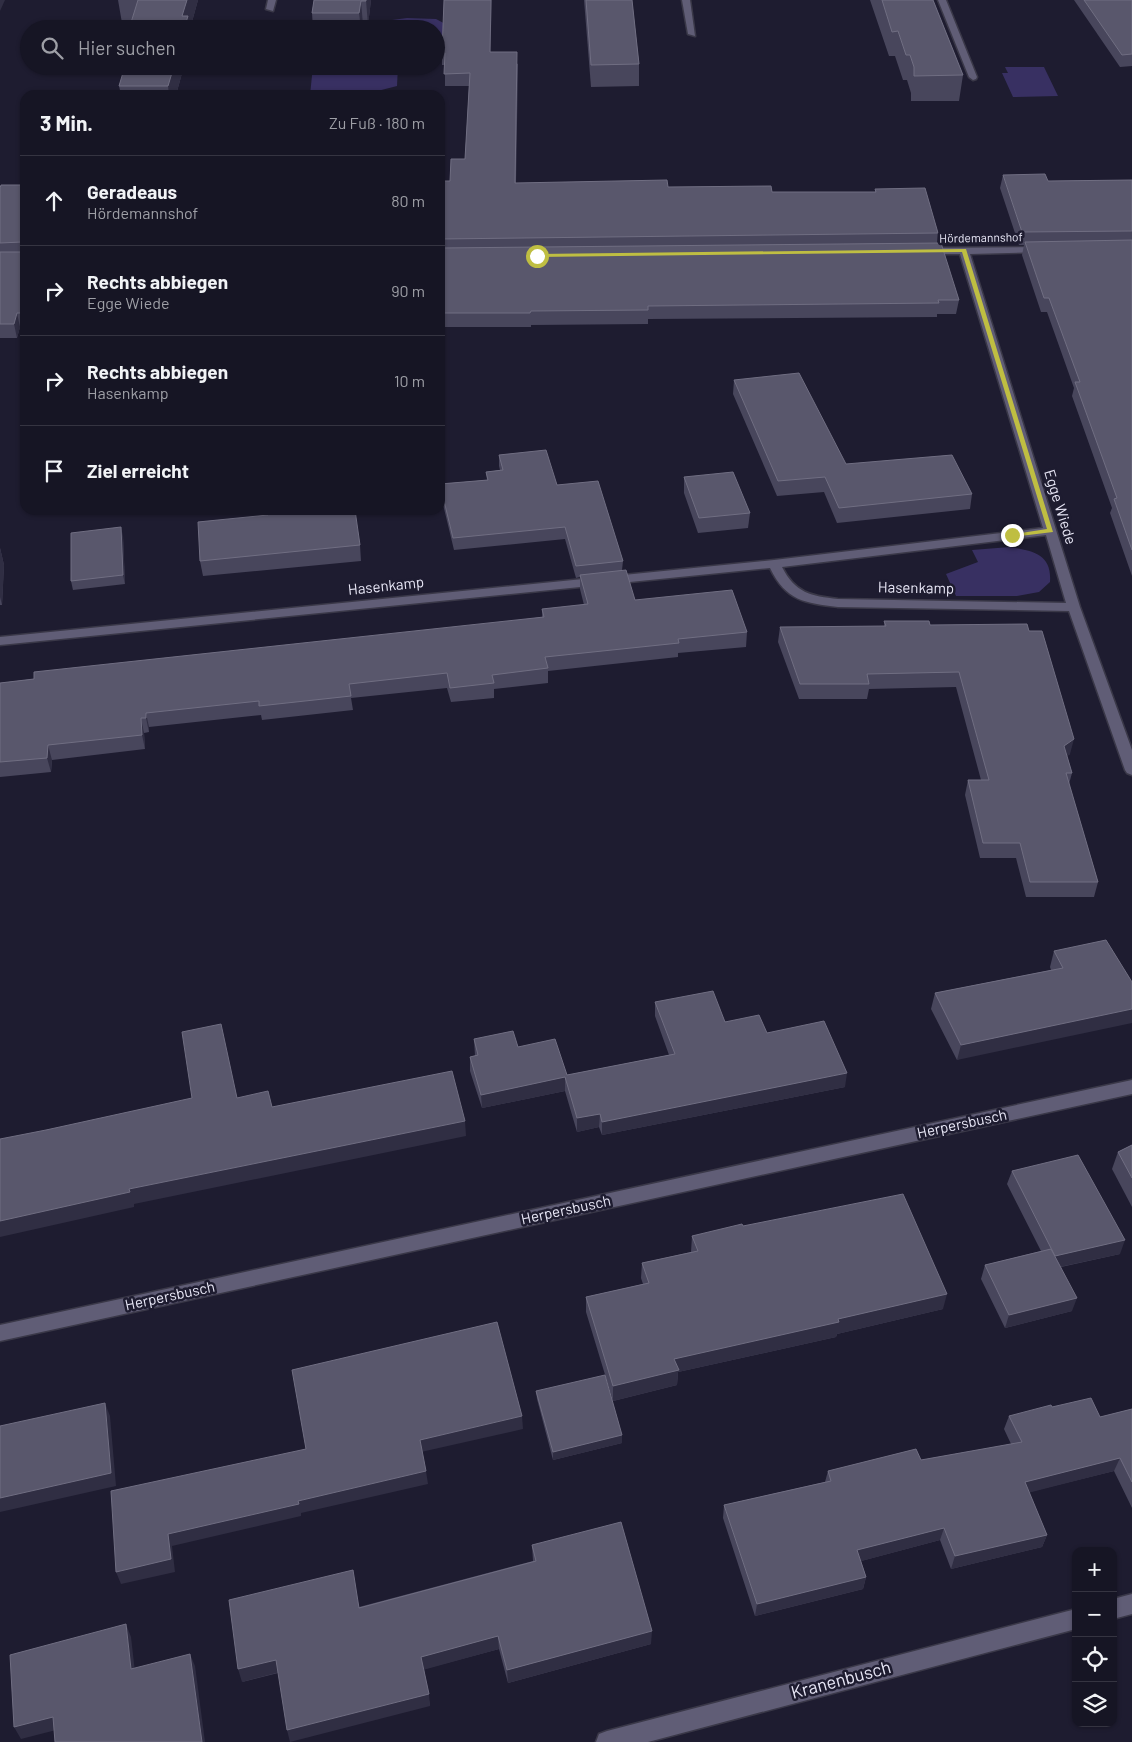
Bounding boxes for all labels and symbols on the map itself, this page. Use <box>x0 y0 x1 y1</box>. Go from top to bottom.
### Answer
street label: Hördemannshof <box>939 229 1023 245</box>
route start <box>526 245 549 268</box>
street label: Egge Wiede <box>1041 467 1081 546</box>
route end <box>1001 524 1024 547</box>
street label: Hasenkamp <box>347 572 425 598</box>
street label: Hasenkamp <box>878 577 954 597</box>
street label: Herpersbusch <box>915 1105 1008 1141</box>
street label: Herpersbusch <box>519 1191 612 1227</box>
street label: Herpersbusch <box>123 1277 216 1313</box>
street label: Kranenbusch <box>788 1655 893 1703</box>

